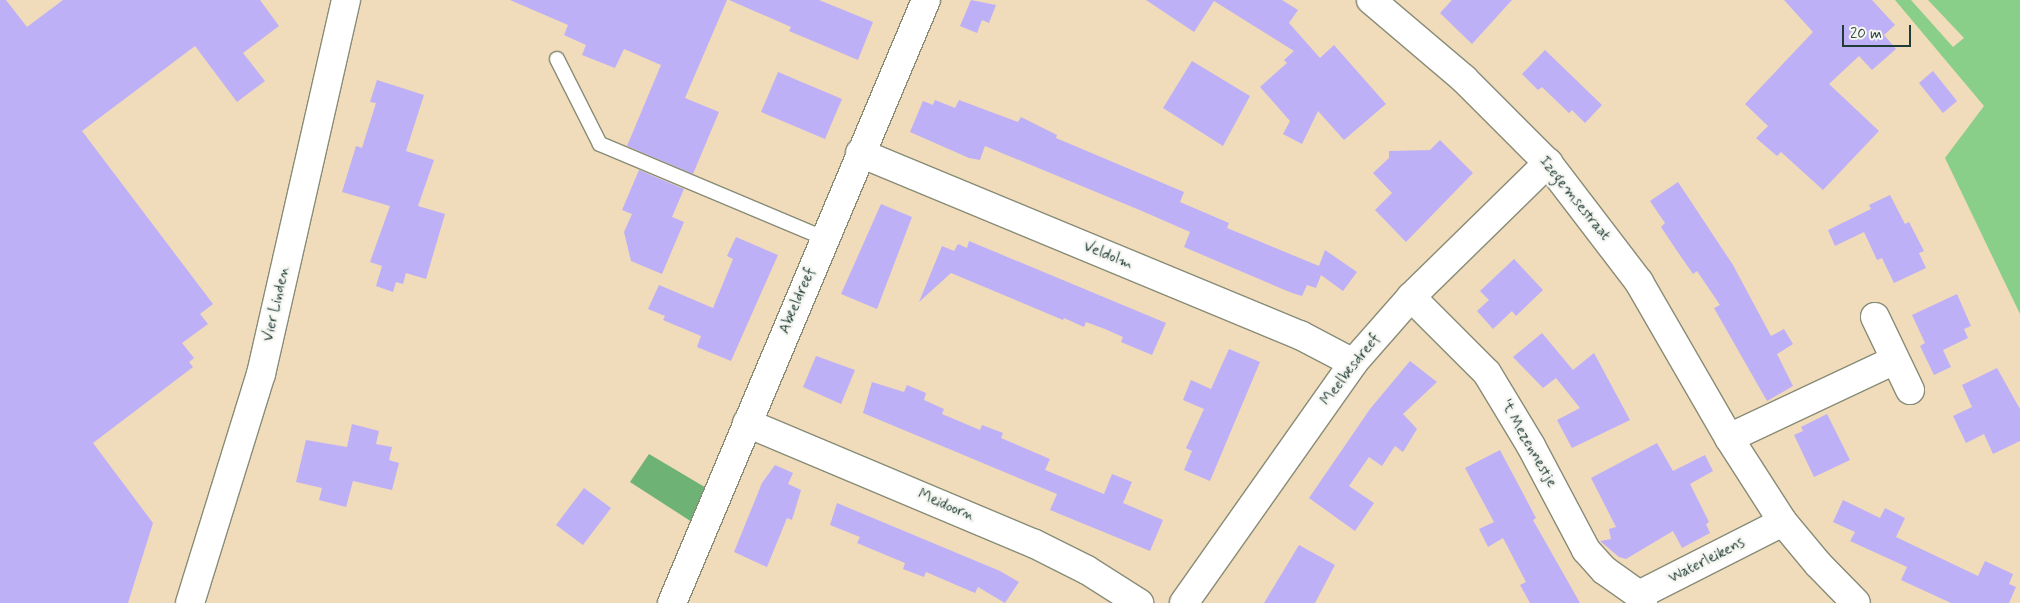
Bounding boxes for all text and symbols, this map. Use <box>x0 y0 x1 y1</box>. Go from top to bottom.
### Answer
scale bar <box>1845 15 1914 47</box>
text: 20 m <box>1850 24 1882 44</box>
street label: Izegemsestraat <box>1535 153 1613 245</box>
street label: Veldolm <box>1081 238 1135 274</box>
street label: Abeeldreef <box>776 265 820 337</box>
street label: Vier Linden <box>260 266 294 342</box>
street label: Meelbesdreef <box>1317 330 1385 410</box>
street label: 't Mezennestje <box>1495 396 1561 492</box>
street label: Meidoorn <box>915 486 977 526</box>
street label: Waterleikens <box>1666 534 1748 588</box>

